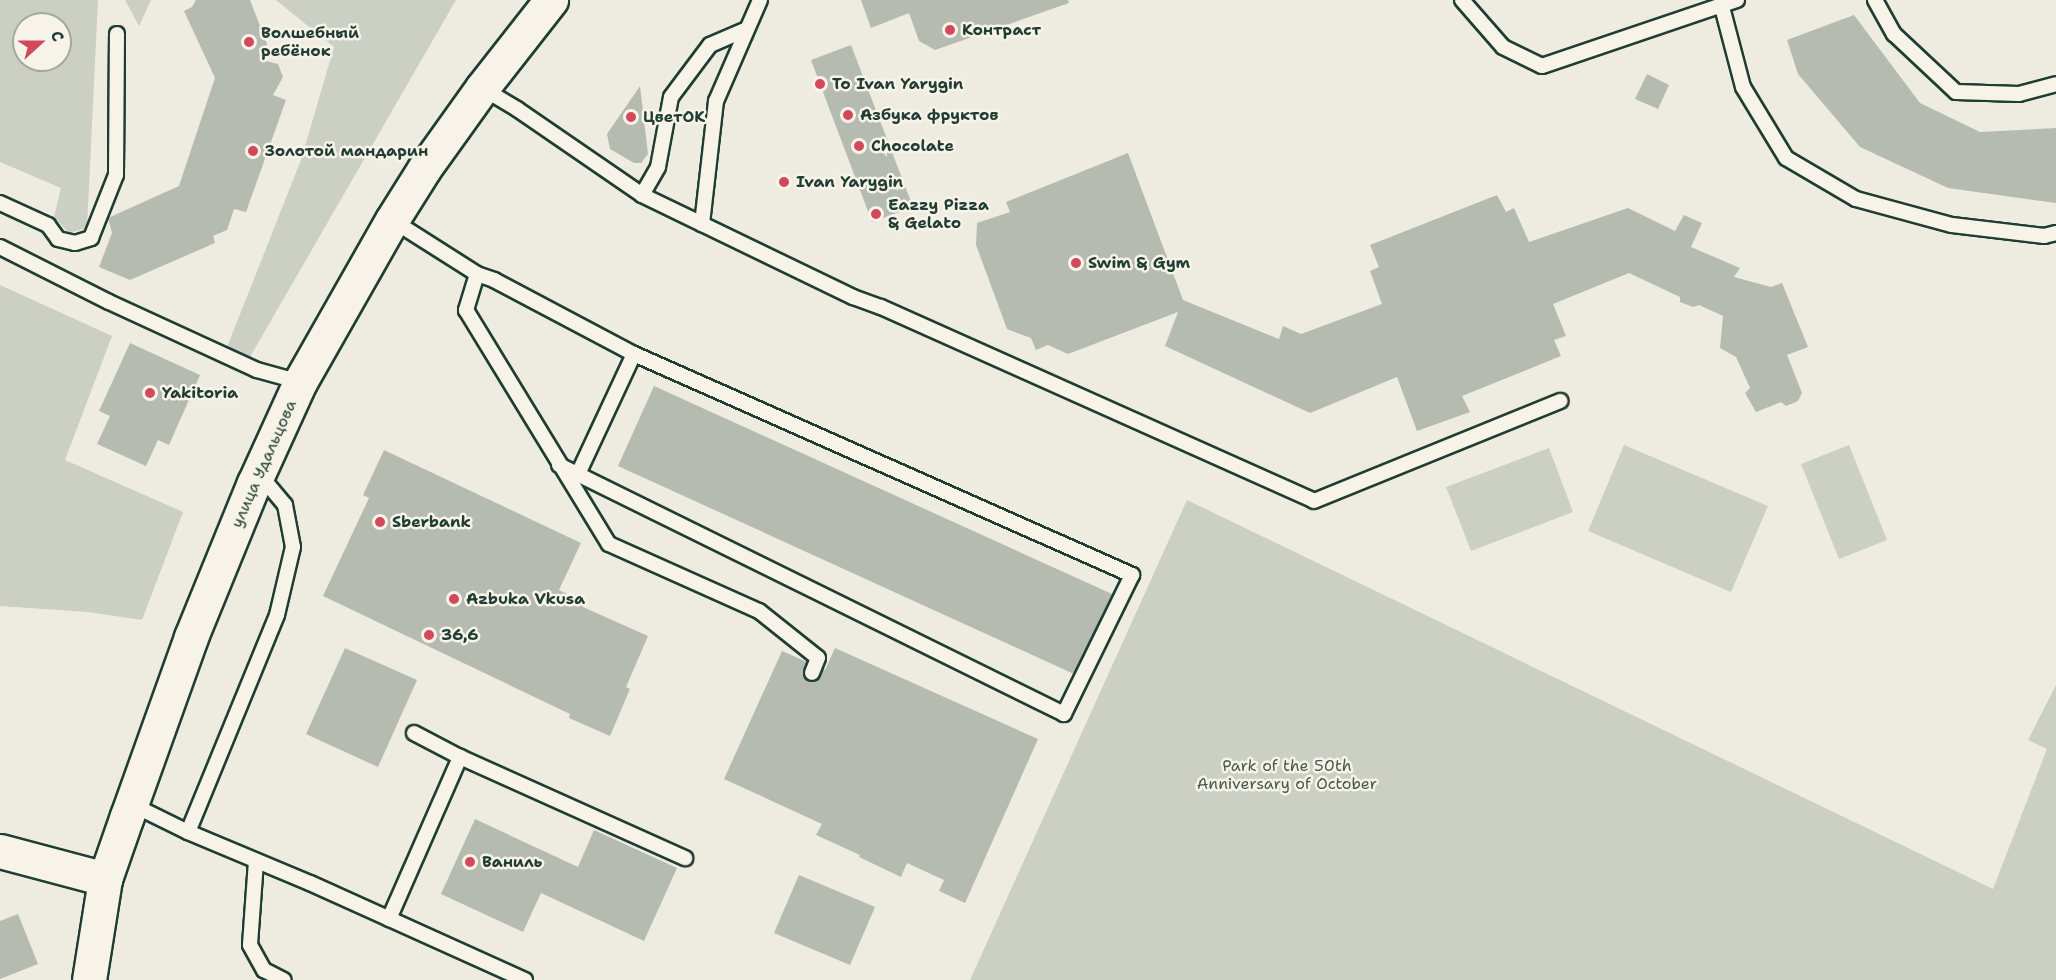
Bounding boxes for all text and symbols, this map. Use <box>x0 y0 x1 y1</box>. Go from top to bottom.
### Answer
north arrow <box>12 12 72 72</box>
place label: Контраст <box>962 20 1041 40</box>
place label: Волшебный ребёнок <box>261 23 359 61</box>
marker: Контраст <box>943 23 957 37</box>
text: С <box>46 28 69 44</box>
marker: Волшебный ребёнок <box>242 35 256 49</box>
place label: To Ivan Yarygin <box>832 74 963 94</box>
marker: To Ivan Yarygin <box>813 77 827 91</box>
place label: Азбука фруктов <box>860 105 999 125</box>
place label: ЦветОК <box>643 107 705 127</box>
marker: Азбука фруктов <box>841 108 855 122</box>
marker: ЦветОК <box>624 110 638 124</box>
place label: Chocolate <box>871 136 954 156</box>
marker: Chocolate <box>852 139 866 153</box>
place label: Золотой мандарин <box>265 141 428 161</box>
marker: Золотой мандарин <box>246 144 260 158</box>
place label: Ivan Yarygin <box>796 172 903 192</box>
marker: Ivan Yarygin <box>777 175 791 189</box>
place label: Eazzy Pizza & Gelato <box>888 195 989 233</box>
marker: Eazzy Pizza & Gelato <box>869 207 883 221</box>
place label: Swim & Gym <box>1088 253 1190 273</box>
marker: Swim & Gym <box>1069 256 1083 270</box>
place label: Yakitoria <box>162 383 238 403</box>
marker: Yakitoria <box>143 386 157 400</box>
street label: улица Удальцова <box>227 397 301 531</box>
place label: Sberbank <box>392 512 471 532</box>
marker: Sberbank <box>373 515 387 529</box>
place label: Azbuka Vkusa <box>466 589 585 609</box>
marker: Azbuka Vkusa <box>447 592 461 606</box>
place label: 36,6 <box>441 625 478 645</box>
marker: 36,6 <box>422 628 436 642</box>
park label: Park of the 50th Anniversary of October <box>1197 756 1377 794</box>
place label: Ваниль <box>482 852 542 872</box>
marker: Ваниль <box>463 855 477 869</box>

